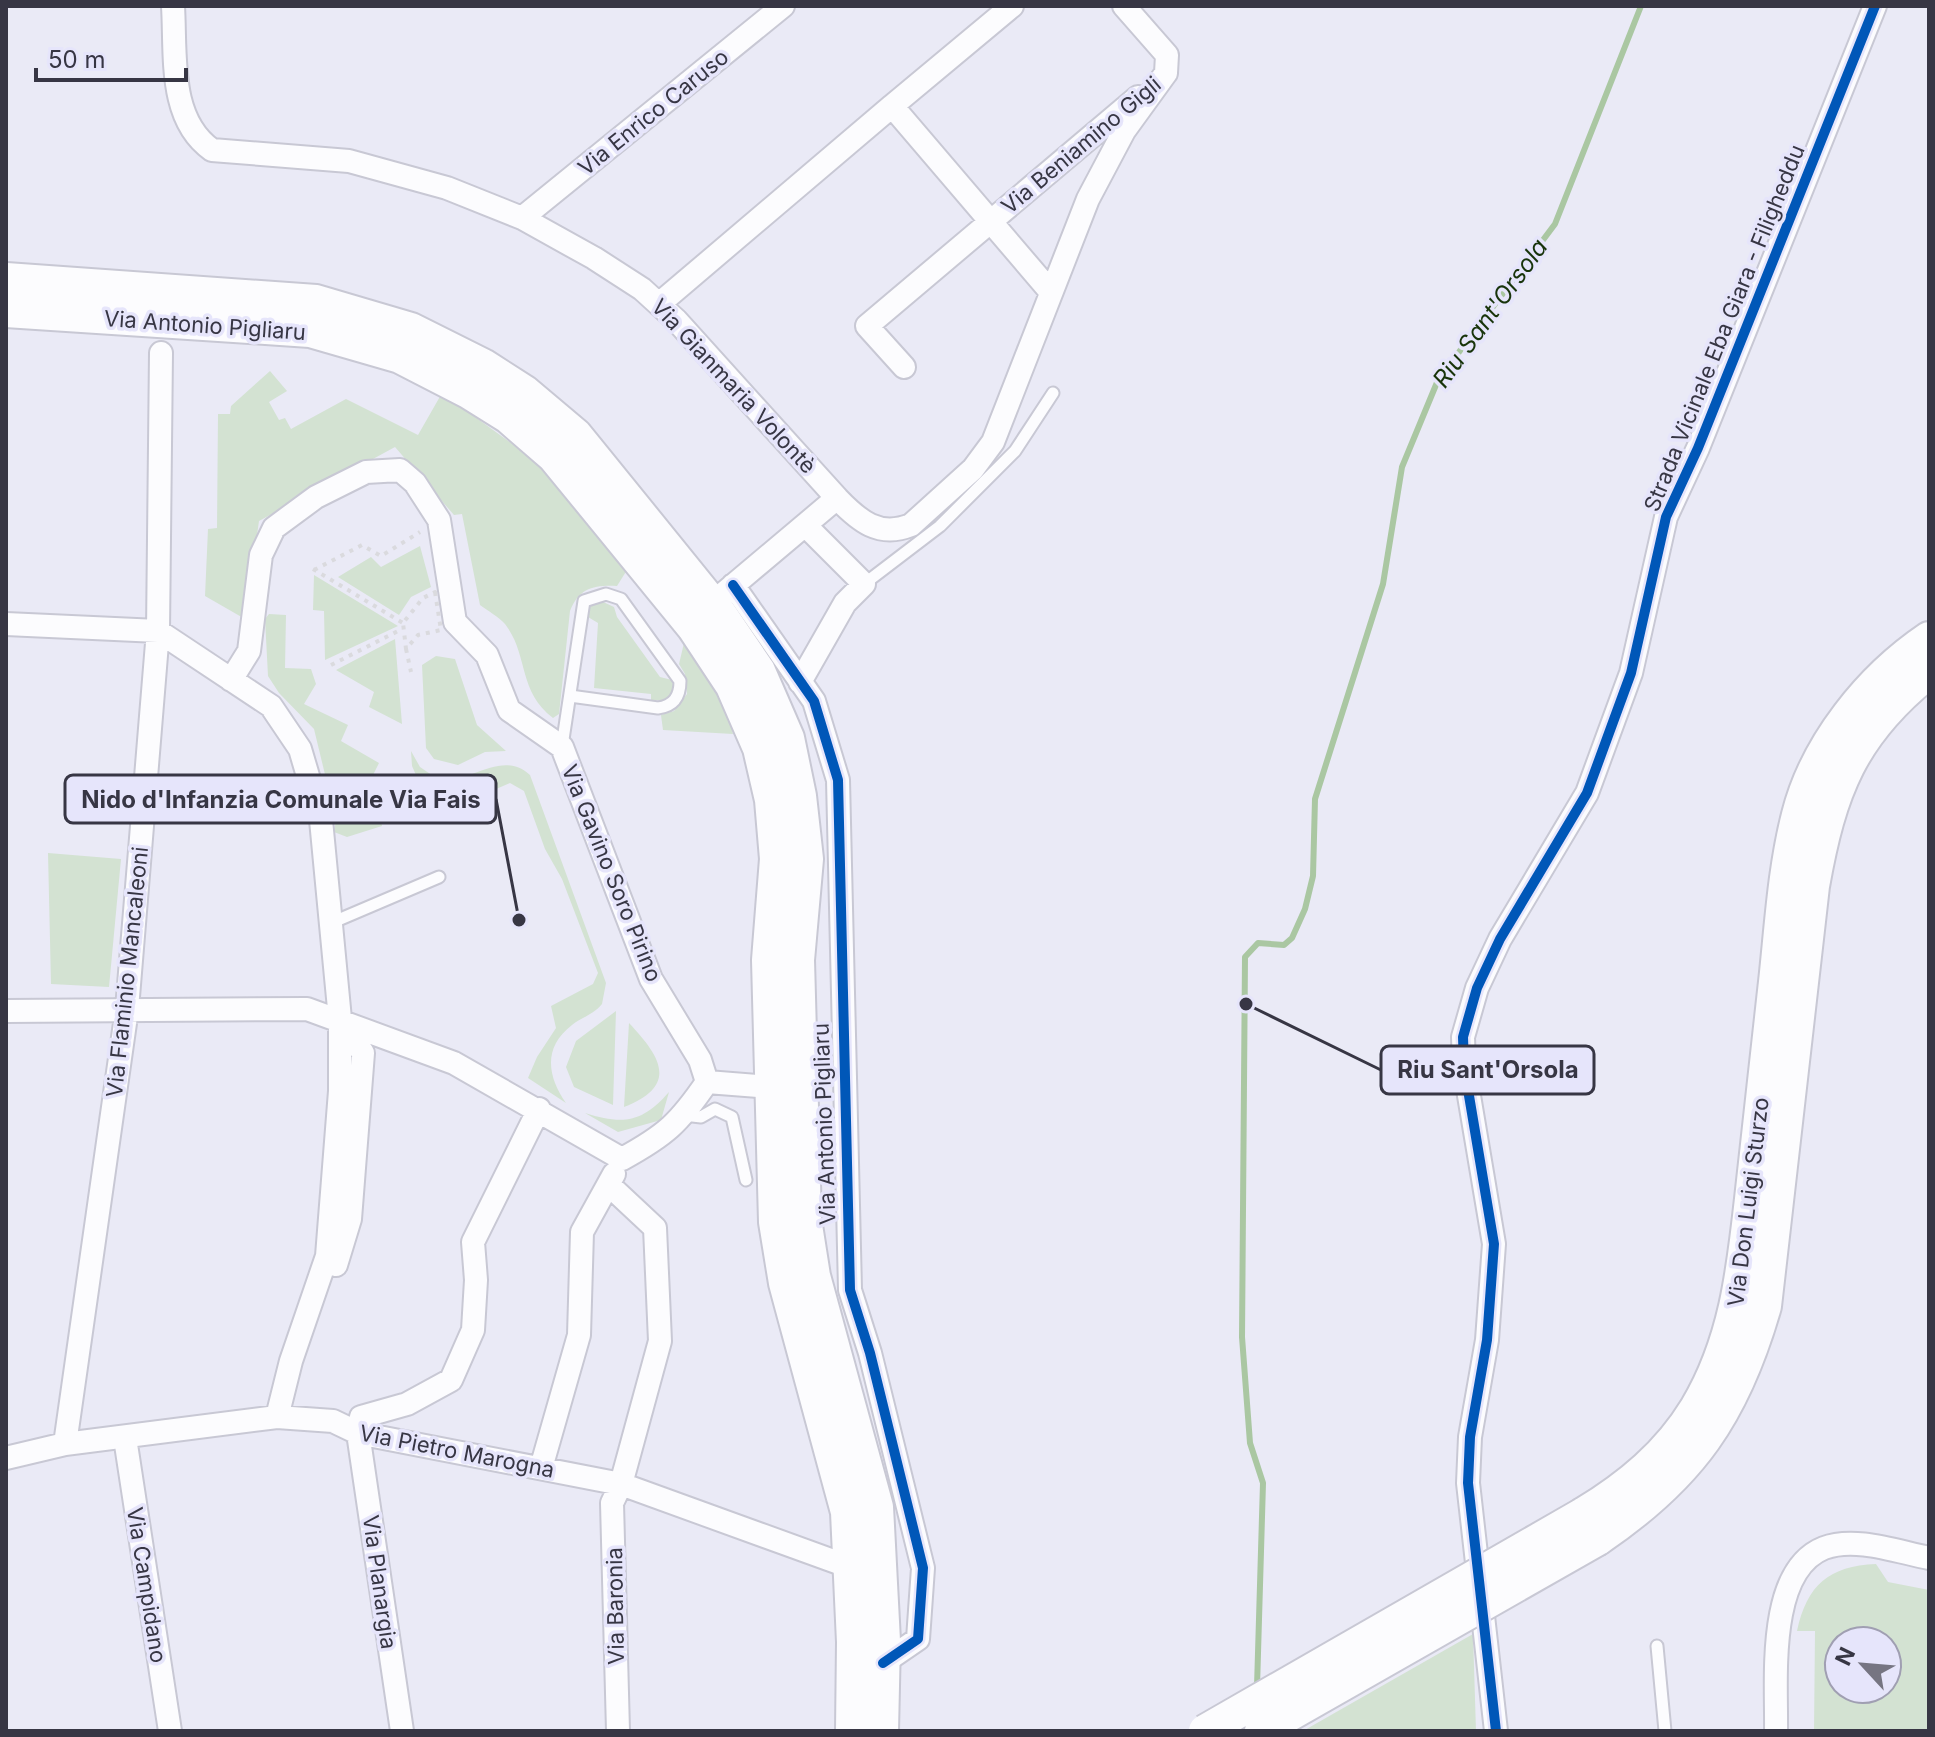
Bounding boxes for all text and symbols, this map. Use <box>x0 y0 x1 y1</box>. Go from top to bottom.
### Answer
scale bar <box>36 32 186 82</box>
street label: Via Enrico Caruso <box>573 43 733 181</box>
text: 50 m <box>48 45 106 74</box>
street label: Via Beniamino Gigli <box>996 71 1166 219</box>
street label: Strada Vicinale Eba Giara - Filigheddu <box>1638 141 1810 515</box>
water label: Riu Sant'Orsola <box>1426 233 1554 393</box>
street label: Via Gianmaria Volontè <box>646 293 822 479</box>
street label: Via Antonio Pigliaru <box>103 305 307 345</box>
street label: Via Gavino Soro Pirino <box>557 761 667 985</box>
callout: Nido d'Infanzia Comunale Via Fais <box>65 775 496 823</box>
text: Nido d'Infanzia Comunale Via Fais <box>81 785 481 814</box>
street label: Via Flaminio Mancaleoni <box>101 845 153 1099</box>
street label: Via Antonio Pigliaru <box>807 1022 841 1226</box>
callout: Riu Sant'Orsola <box>1381 1046 1594 1094</box>
text: Riu Sant'Orsola <box>1397 1055 1579 1084</box>
street label: Via Don Luigi Sturzo <box>1722 1096 1774 1308</box>
street label: Via Pietro Marogna <box>357 1419 557 1483</box>
street label: Via Campidano <box>122 1505 172 1665</box>
street label: Via Planargia <box>358 1513 402 1651</box>
street label: Via Baronia <box>601 1547 629 1665</box>
north arrow <box>1823 1625 1903 1705</box>
text: N <box>1830 1643 1860 1669</box>

